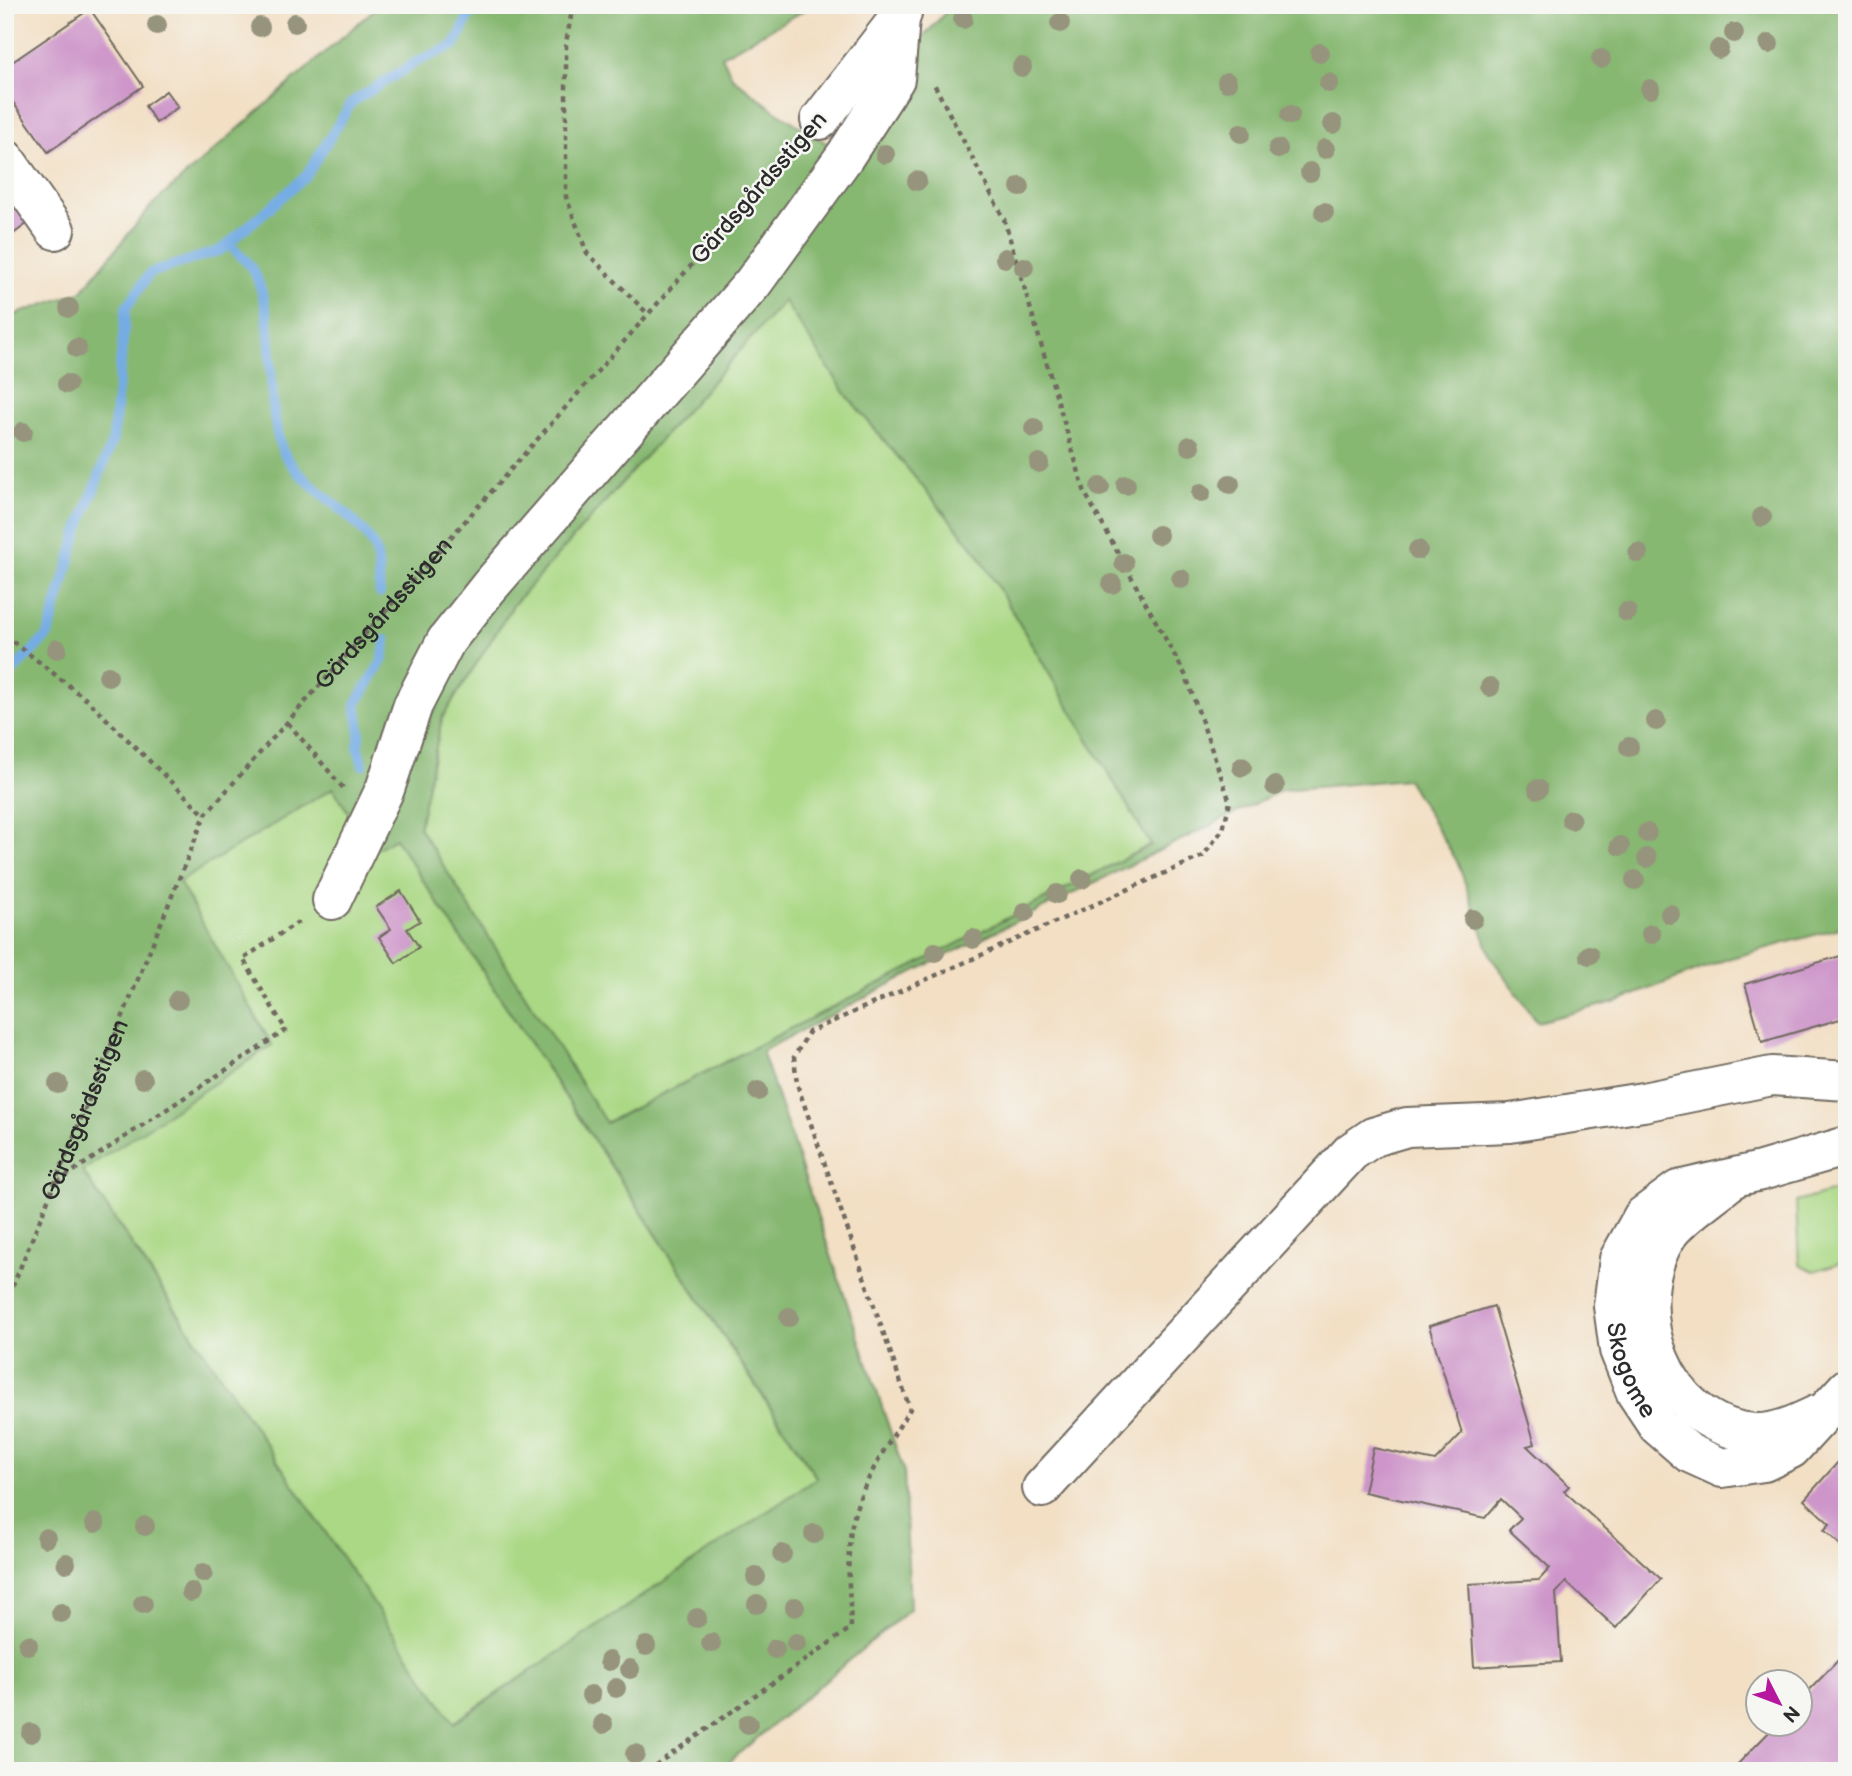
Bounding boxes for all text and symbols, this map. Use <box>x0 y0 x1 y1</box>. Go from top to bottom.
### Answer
street label: Gärdsgårdsstigen <box>685 106 833 270</box>
street label: Gärdsgårdsstigen <box>309 531 458 695</box>
street label: Gärdsgårdsstigen <box>35 1015 135 1205</box>
street label: Skogome <box>1601 1320 1663 1424</box>
north arrow <box>1744 1668 1814 1738</box>
text: N <box>1777 1700 1804 1726</box>

